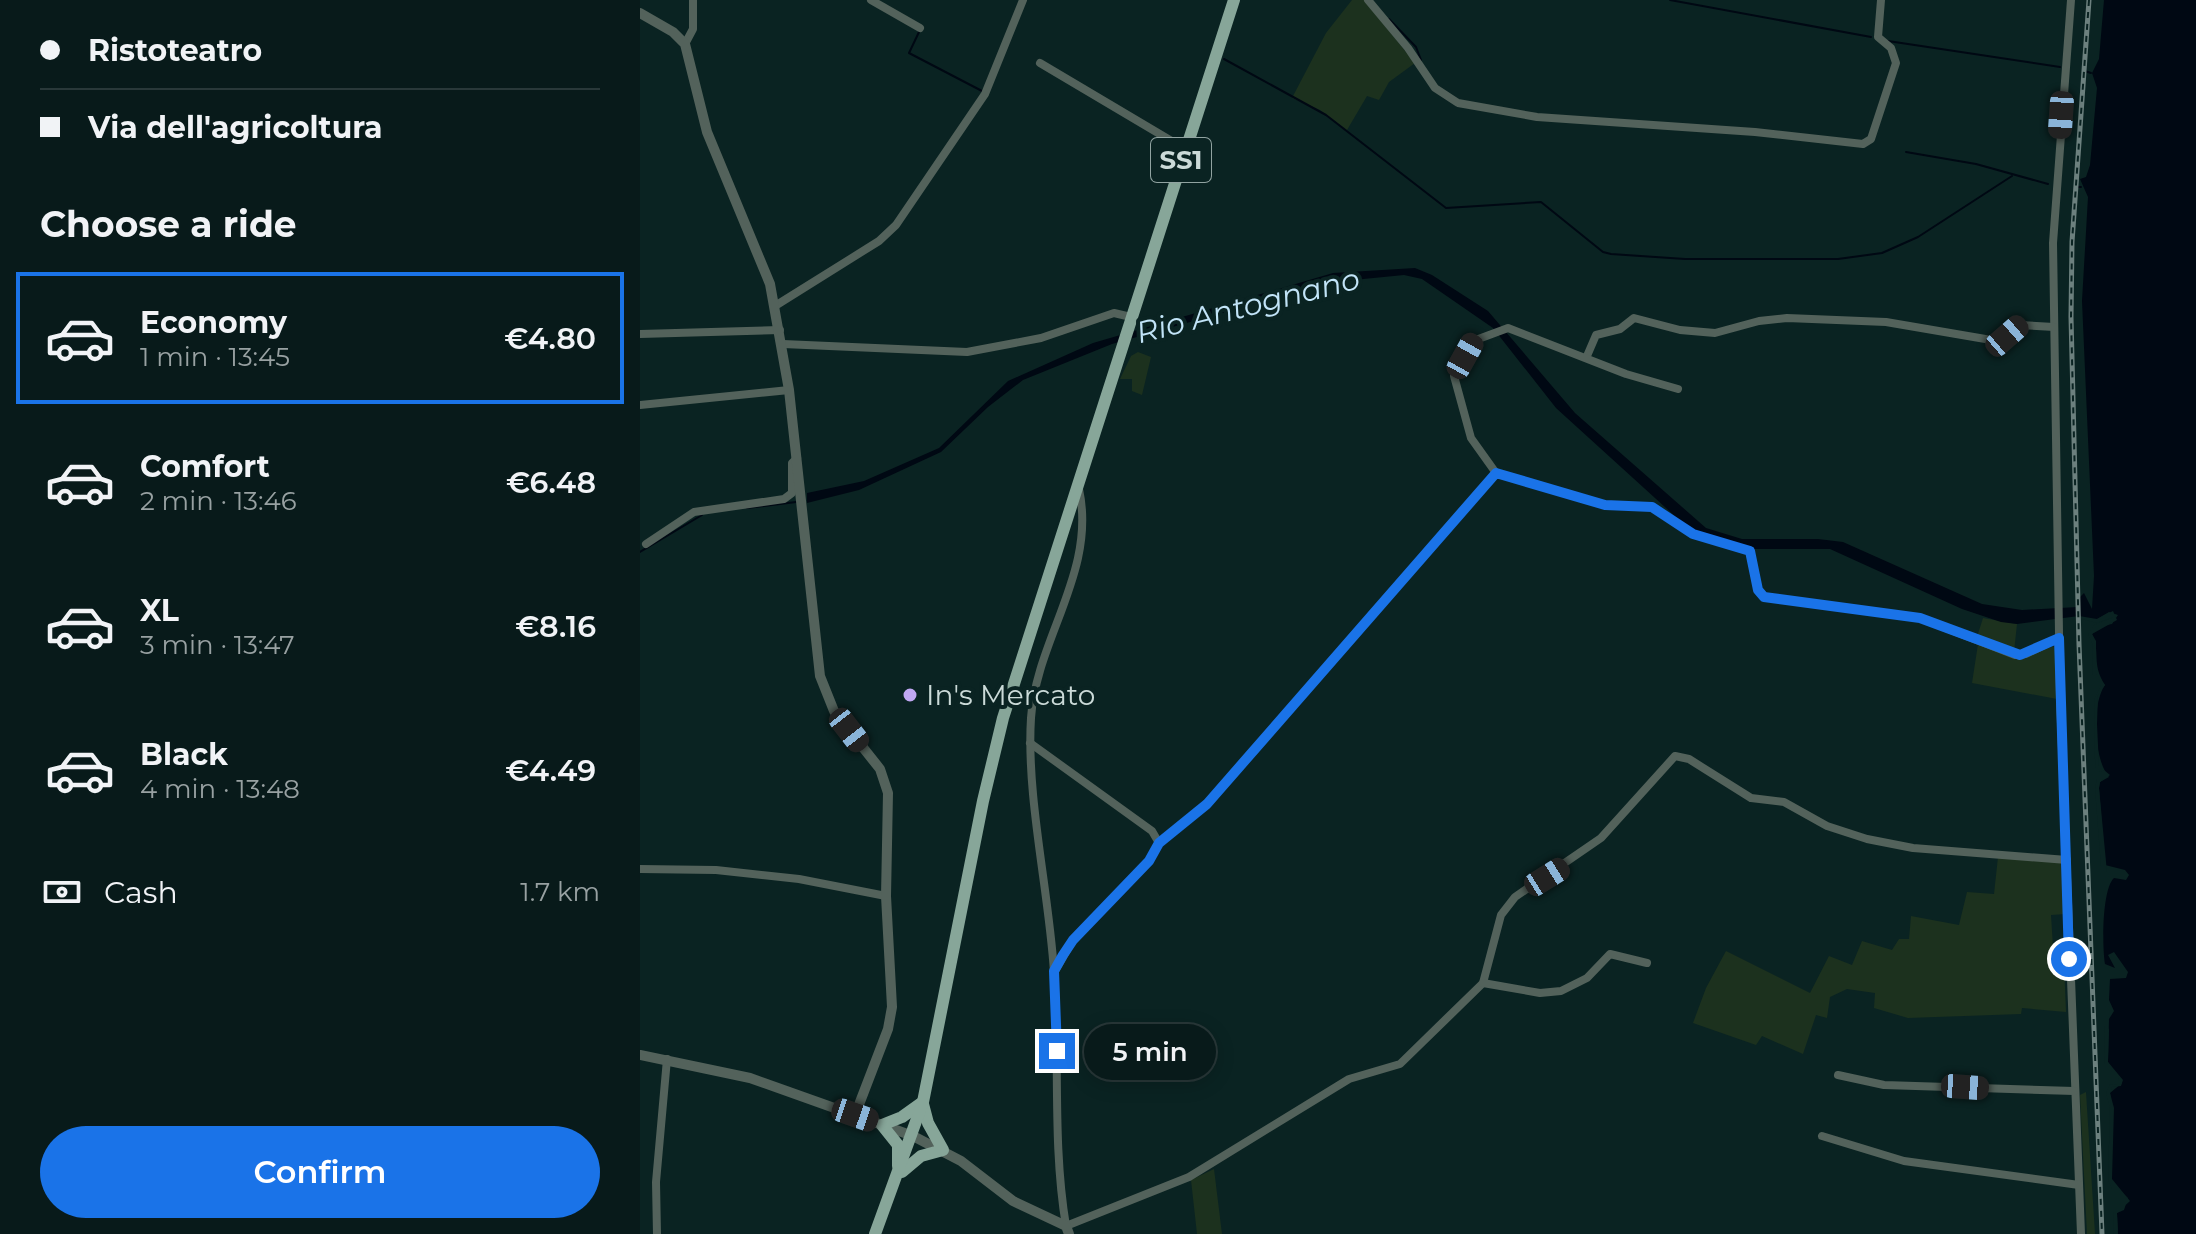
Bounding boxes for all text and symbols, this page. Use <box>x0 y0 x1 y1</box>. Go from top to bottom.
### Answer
text: Ristoteatro <box>88 32 262 69</box>
car <box>2047 90 2075 140</box>
text: Via dell'agricoltura <box>88 109 383 146</box>
road number: SS1 <box>1151 138 1211 182</box>
text: Choose a ride <box>40 202 297 246</box>
water label: Rio Antognano <box>1132 260 1363 351</box>
icon: car <box>44 302 116 374</box>
text: Economy <box>140 304 287 341</box>
car <box>1981 311 2033 361</box>
text: €4.80 <box>504 320 596 357</box>
car <box>1443 329 1487 383</box>
text: 1 min · 13:45 <box>140 341 290 373</box>
icon: car <box>44 446 116 518</box>
text: Comfort <box>140 448 270 485</box>
text: €6.48 <box>506 464 596 501</box>
text: 2 min · 13:46 <box>140 485 297 517</box>
icon: car <box>44 590 116 662</box>
text: XL <box>140 592 179 629</box>
text: €8.16 <box>515 608 596 645</box>
text: 3 min · 13:47 <box>140 629 295 661</box>
place label: In's Mercato <box>926 678 1095 712</box>
marker: In's Mercato <box>901 686 919 704</box>
car <box>825 704 873 756</box>
icon: car <box>44 734 116 806</box>
text: Black <box>140 736 228 773</box>
text: €4.49 <box>505 752 596 789</box>
text: 4 min · 13:48 <box>140 773 300 805</box>
car <box>1520 854 1574 900</box>
icon: cash <box>40 870 84 914</box>
text: Cash <box>104 874 178 911</box>
text: 1.7 km <box>520 876 600 908</box>
route start <box>2051 941 2087 977</box>
callout: 5 min <box>1085 1023 1217 1079</box>
route end <box>1039 1033 1075 1069</box>
text: 5 min <box>1112 1036 1188 1068</box>
car <box>1940 1073 1990 1101</box>
car <box>828 1096 882 1134</box>
button: Confirm <box>40 1126 600 1218</box>

